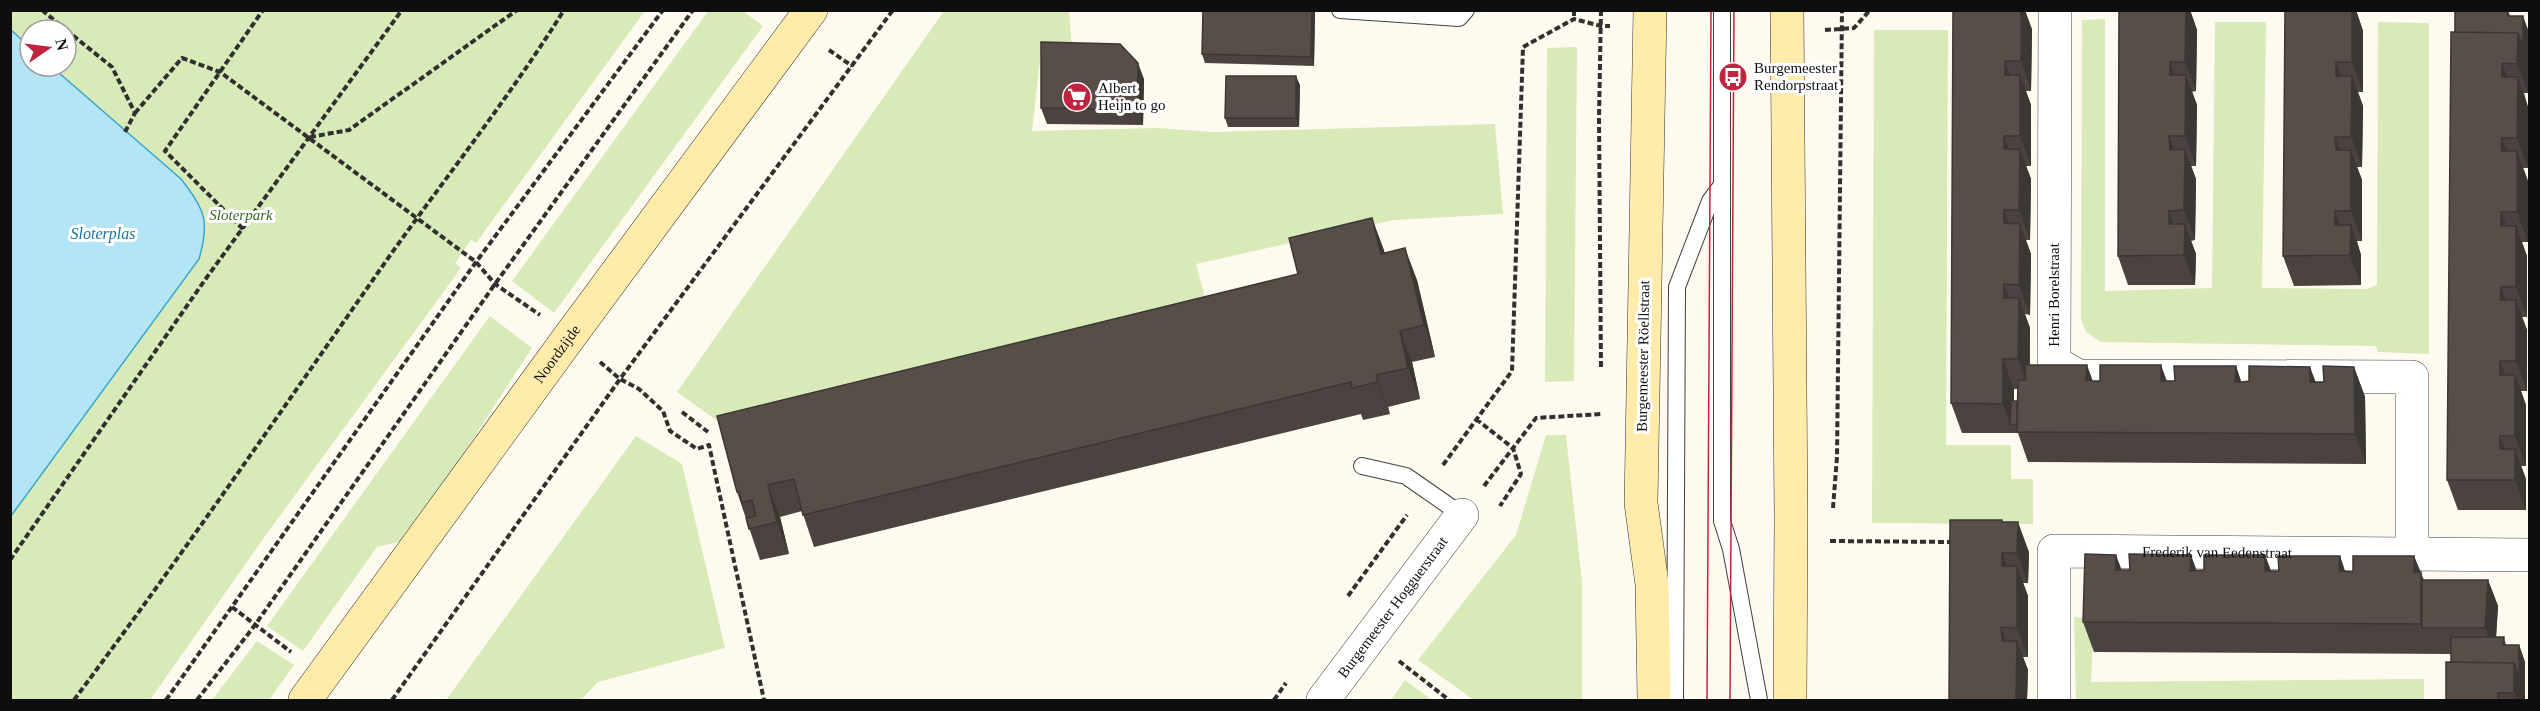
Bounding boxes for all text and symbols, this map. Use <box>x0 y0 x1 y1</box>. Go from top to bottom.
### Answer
north arrow <box>18 18 78 78</box>
text: N <box>52 37 72 53</box>
place label: Burgemeester Rendorpstraat <box>1754 60 1839 93</box>
bus stop icon: Burgemeester Rendorpstraat <box>1717 61 1749 93</box>
place label: Albert Heijn to go <box>1098 80 1166 113</box>
supermarket icon: Albert Heijn to go <box>1061 81 1093 113</box>
park label: Sloterpark <box>209 207 273 223</box>
water label: Sloterplas <box>71 225 135 243</box>
street label: Henri Borelstraat <box>2046 242 2062 347</box>
street label: Burgemeester Röellstraat <box>1634 279 1652 432</box>
street label: Noordzijde <box>531 322 583 386</box>
street label: Burgemeester Hogguerstraat <box>1335 533 1451 681</box>
street label: Frederik van Eedenstraat <box>2142 544 2293 561</box>

